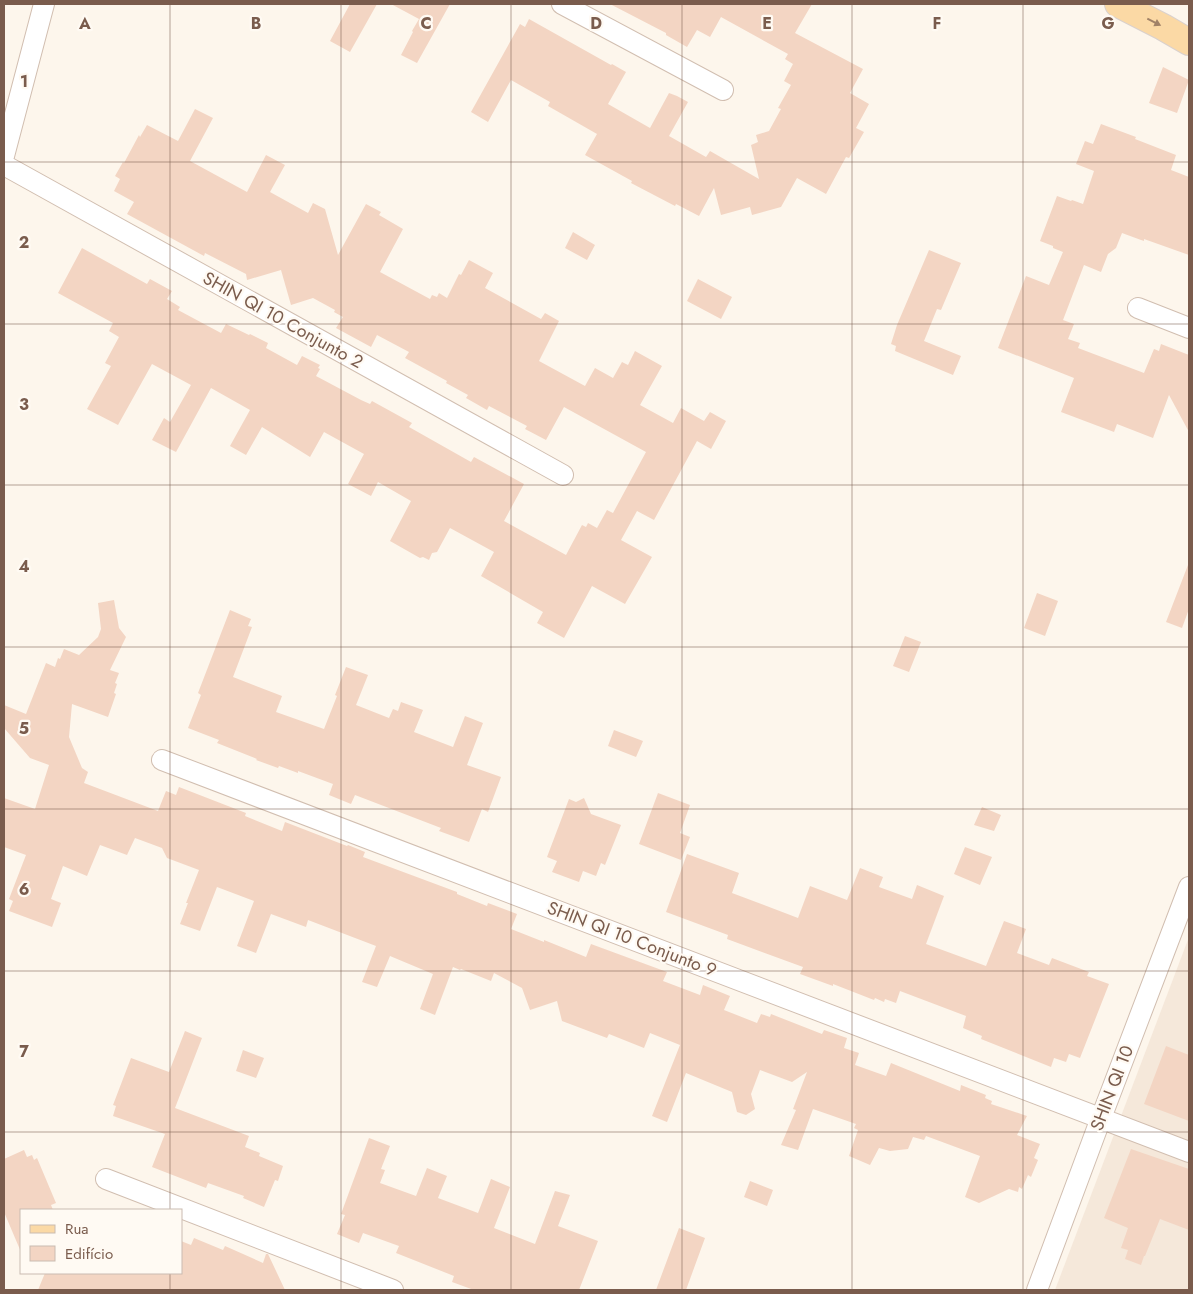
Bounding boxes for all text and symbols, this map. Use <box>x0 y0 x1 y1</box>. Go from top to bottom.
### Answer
text: A <box>78 12 91 35</box>
text: B <box>251 12 261 35</box>
text: C <box>420 12 432 35</box>
text: D <box>590 12 602 35</box>
text: E <box>762 12 772 35</box>
text: F <box>933 12 941 35</box>
text: G <box>1101 12 1115 35</box>
one-way arrow <box>1147 18 1161 26</box>
text: 1 <box>20 70 28 93</box>
text: 2 <box>19 231 29 254</box>
street label: SHIN QI 10 Conjunto 2 <box>198 265 368 375</box>
text: 3 <box>19 393 29 416</box>
text: 4 <box>18 555 30 578</box>
text: 5 <box>19 717 29 740</box>
text: 6 <box>19 878 29 901</box>
street label: SHIN QI 10 Conjunto 9 <box>543 895 721 983</box>
text: 7 <box>19 1040 29 1063</box>
street label: SHIN QI 10 <box>1084 1041 1140 1134</box>
legend <box>20 1209 182 1274</box>
text: Rua <box>65 1218 89 1240</box>
text: Edifício <box>65 1243 113 1265</box>

